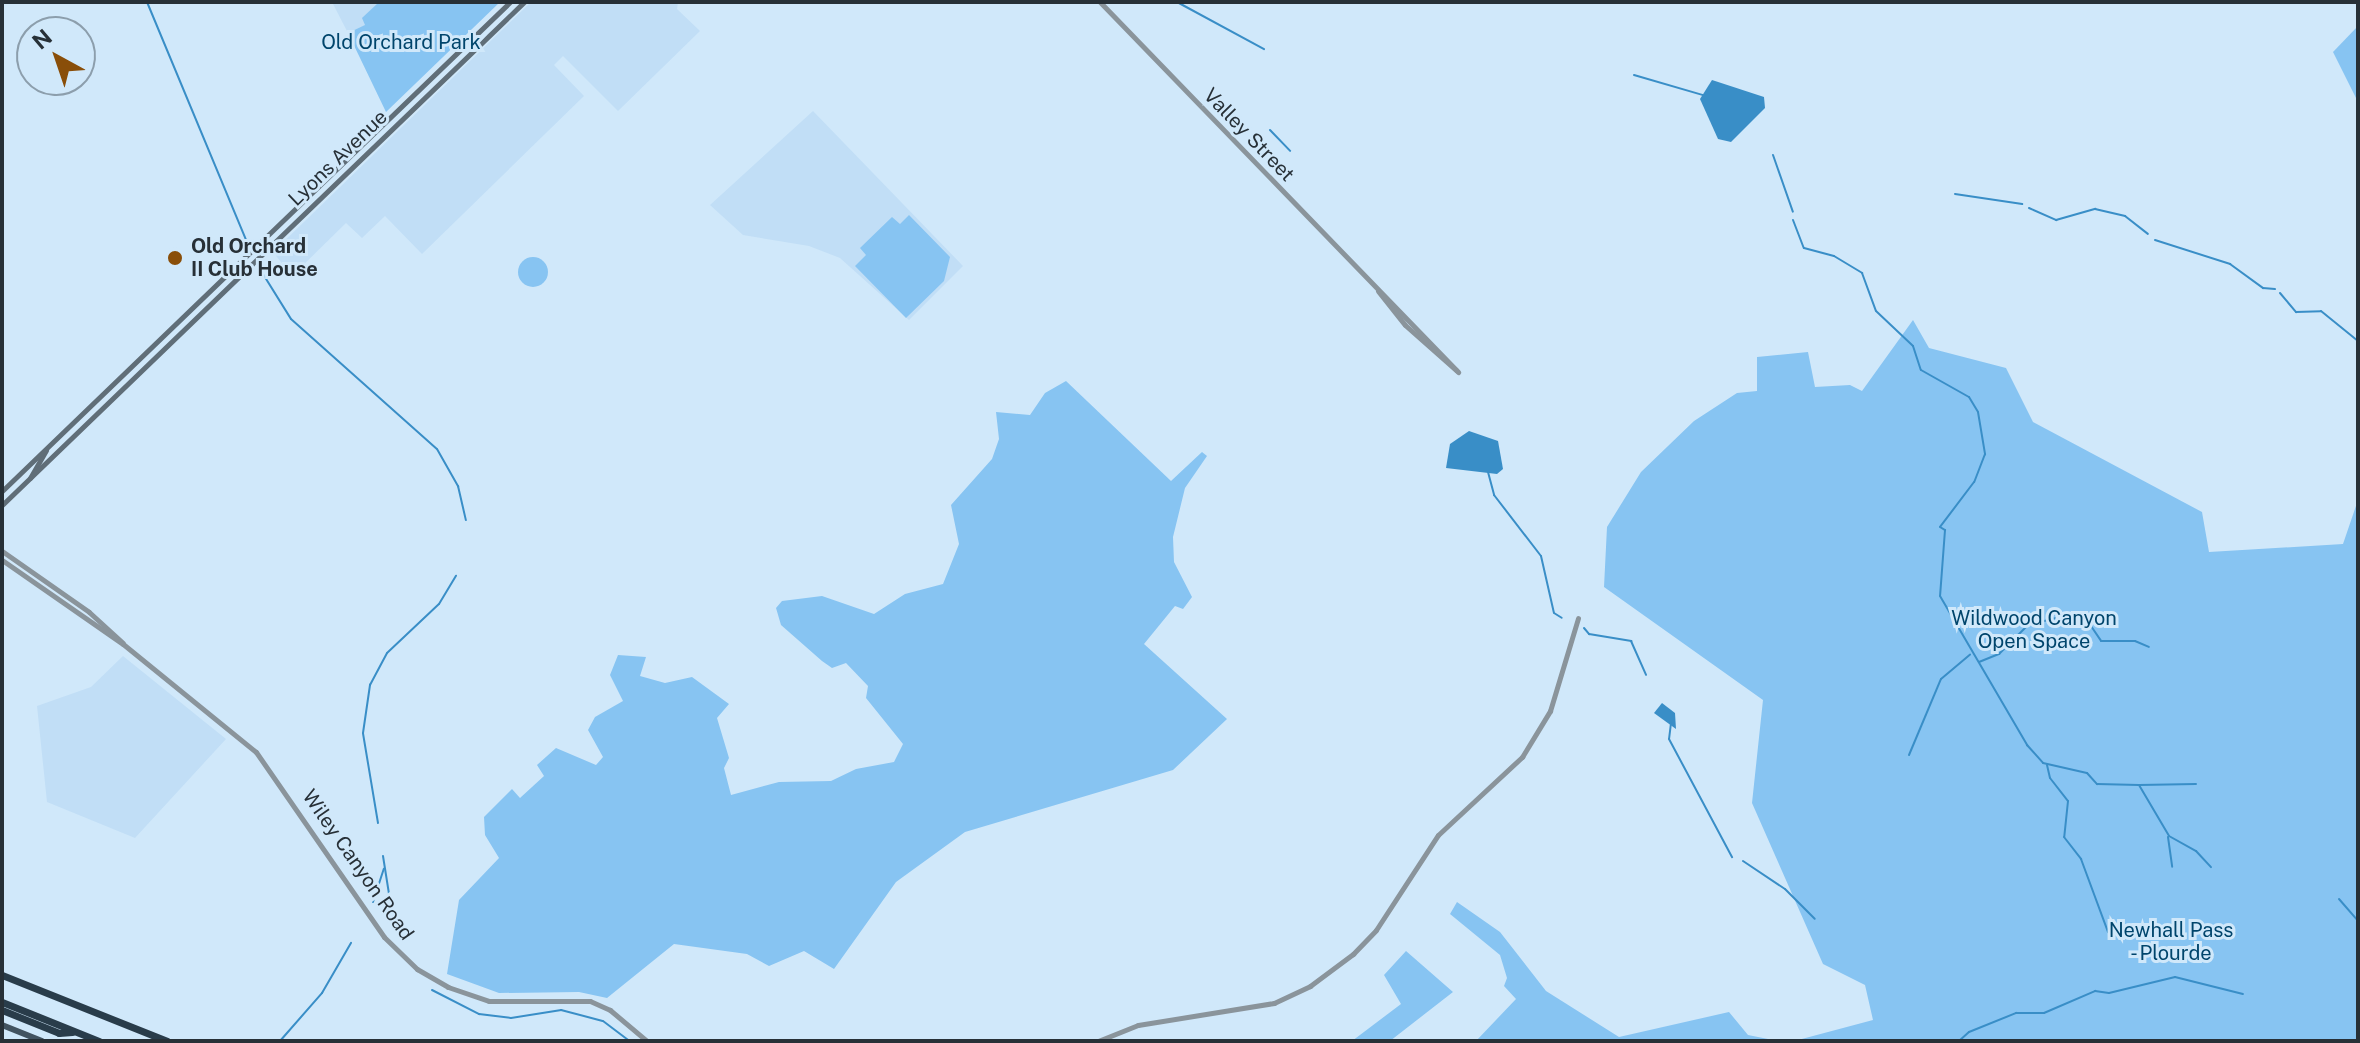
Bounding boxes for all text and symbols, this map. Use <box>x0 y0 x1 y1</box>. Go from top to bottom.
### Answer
north arrow <box>16 16 96 96</box>
text: N <box>27 24 57 55</box>
park label: Old Orchard Park <box>321 30 481 54</box>
street label: Valley Street <box>1199 83 1299 187</box>
street label: Lyons Avenue <box>284 105 392 211</box>
place label: Old Orchard II Club House <box>191 234 318 281</box>
marker: Old Orchard II Club House <box>166 249 184 267</box>
park label: Wildwood Canyon Open Space <box>1951 607 2117 654</box>
street label: Wiley Canyon Road <box>297 785 419 945</box>
park label: Newhall Pass - Plourde <box>2109 919 2233 966</box>

